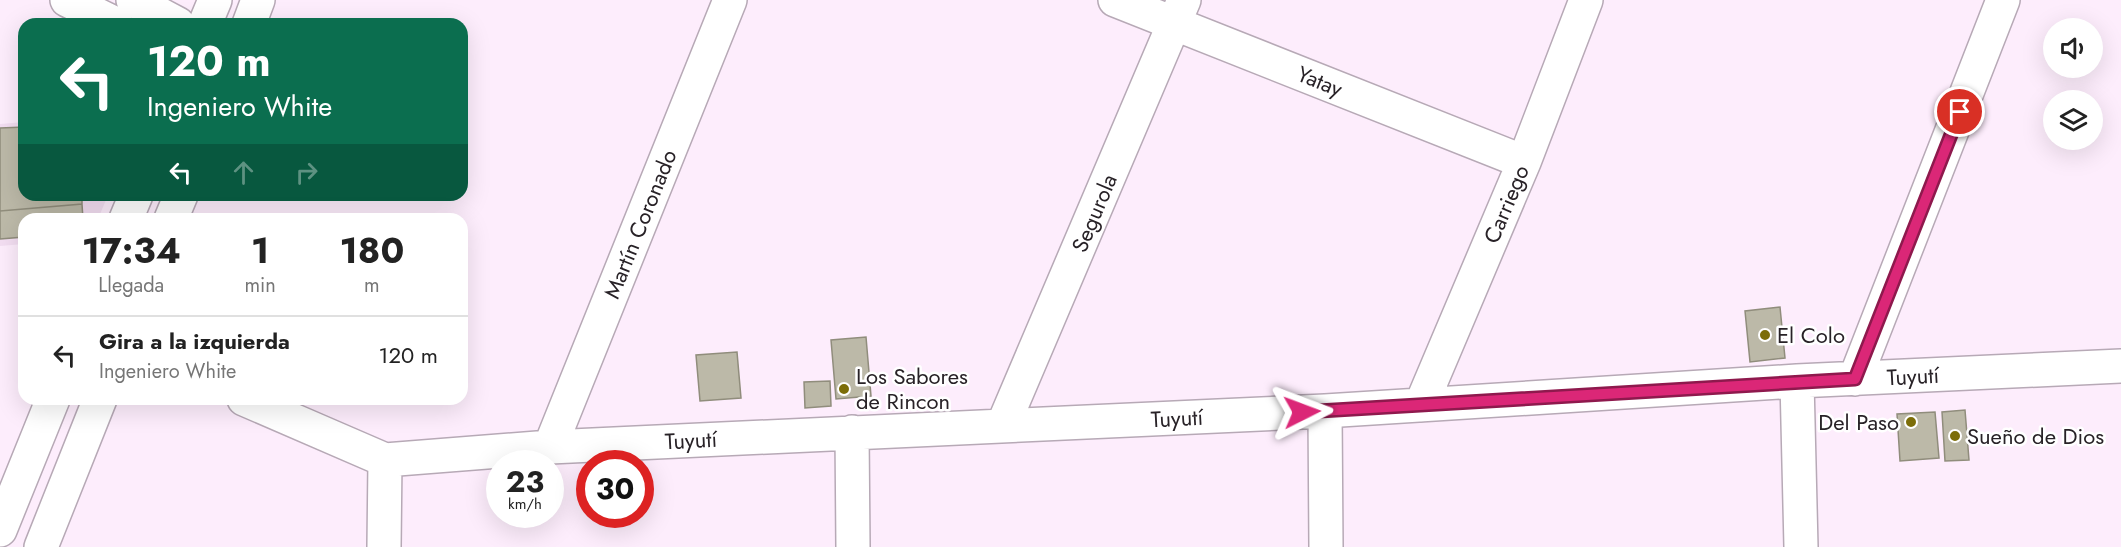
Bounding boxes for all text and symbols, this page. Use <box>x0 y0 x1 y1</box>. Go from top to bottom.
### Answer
map controls <box>2043 18 2103 150</box>
button: sound <box>2043 18 2103 78</box>
text: 120 m <box>147 31 271 92</box>
icon: left <box>48 42 126 120</box>
street label: Yatay <box>1293 58 1348 105</box>
pin <box>1934 86 1985 137</box>
text: Ingeniero White <box>147 87 332 126</box>
button: layers <box>2043 90 2103 150</box>
icon: arrive <box>1943 95 1976 128</box>
street label: Martín Coronado <box>596 145 684 303</box>
icon: left <box>164 156 197 189</box>
icon: ahead <box>227 156 260 189</box>
icon: right <box>290 156 323 189</box>
street label: Carriego <box>1475 160 1537 248</box>
street label: Segurola <box>1063 169 1125 257</box>
text: 17:34 <box>82 224 181 276</box>
text: 1 <box>251 224 269 276</box>
text: 180 <box>340 224 404 276</box>
text: Llegada <box>98 271 164 300</box>
text: min <box>245 271 276 300</box>
text: m <box>364 271 380 300</box>
place label: El Colo <box>1777 319 1845 351</box>
text: Gira a la izquierda <box>99 325 290 357</box>
marker: El Colo <box>1758 328 1772 342</box>
icon: left <box>48 339 81 372</box>
text: 120 m <box>379 339 438 371</box>
text: Ingeniero White <box>99 357 236 386</box>
street label: Tuyutí <box>1886 359 1941 393</box>
place label: Los Sabores de Rincon <box>856 360 968 417</box>
position arrow <box>1270 380 1334 444</box>
marker: Los Sabores de Rincon <box>837 382 851 396</box>
street label: Tuyutí <box>1150 401 1205 435</box>
place label: Del Paso <box>1818 406 1899 438</box>
marker: Del Paso <box>1904 415 1918 429</box>
place label: Sueño de Dios <box>1967 420 2104 452</box>
street label: Tuyutí <box>664 423 719 457</box>
marker: Sueño de Dios <box>1948 429 1962 443</box>
speed limit sign: 30 <box>576 450 654 528</box>
text: 23 <box>506 460 544 503</box>
text: km/h <box>508 493 542 515</box>

